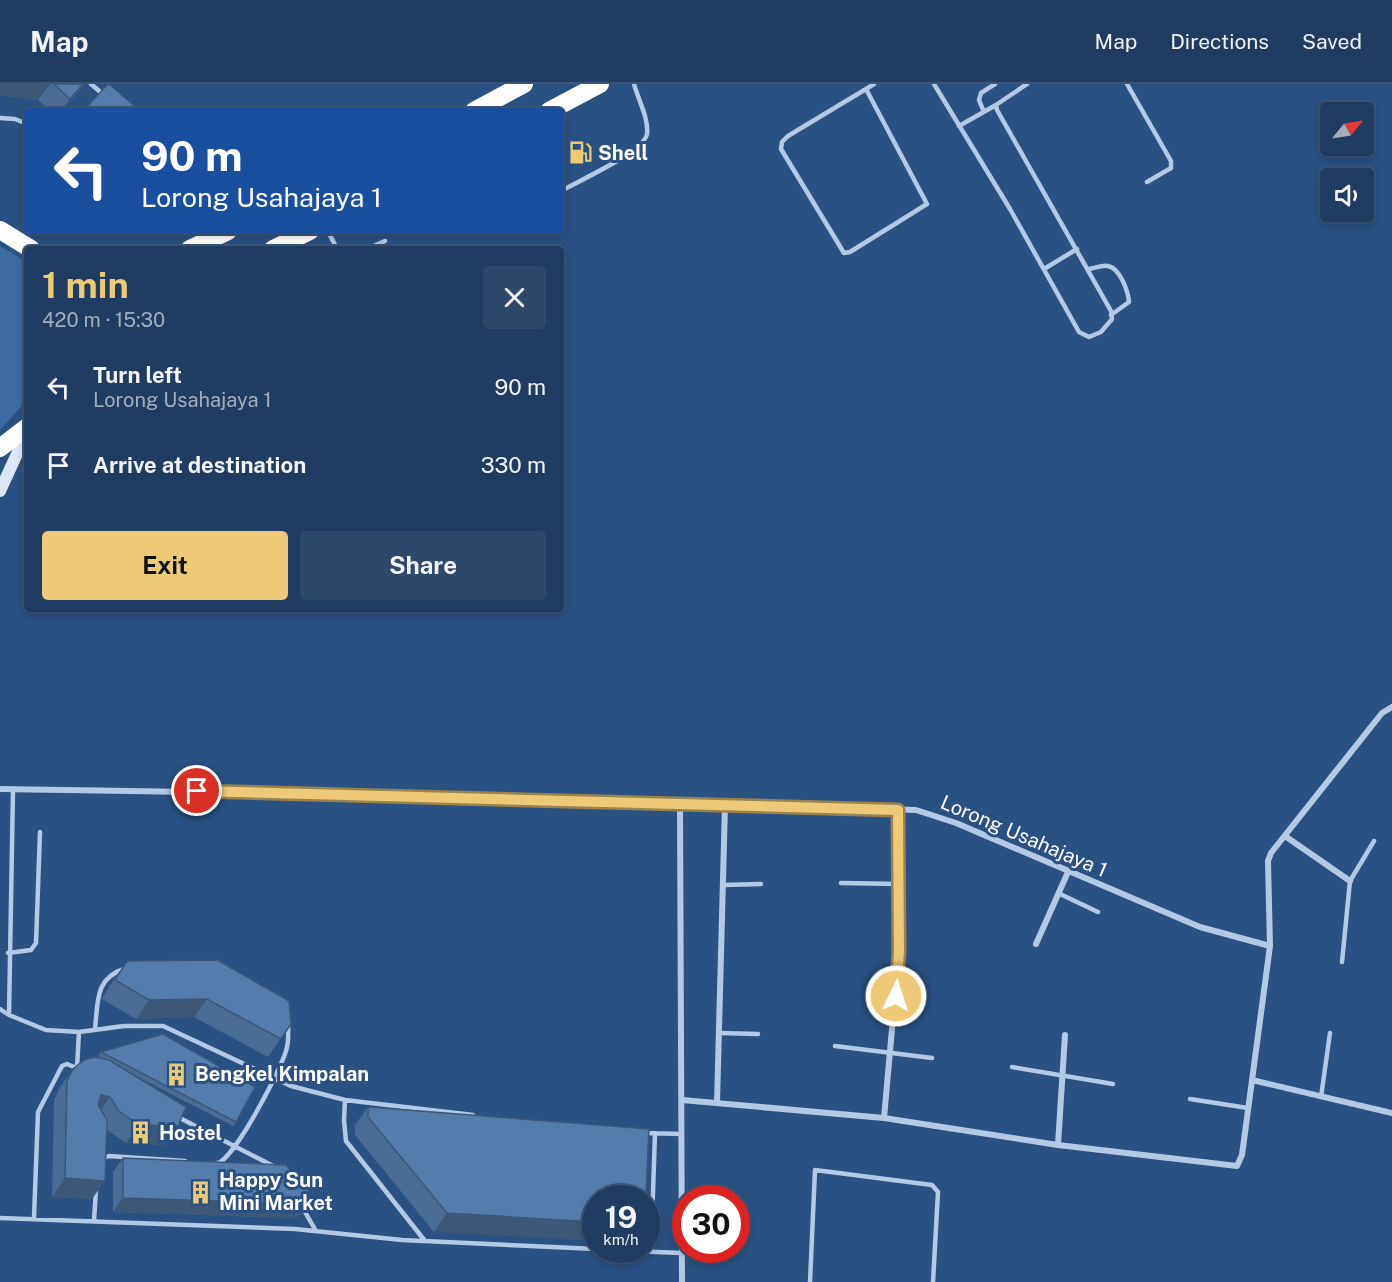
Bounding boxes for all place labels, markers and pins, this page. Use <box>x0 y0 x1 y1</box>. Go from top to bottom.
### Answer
fuel station icon: Shell <box>567 140 593 166</box>
place label: Shell <box>598 141 648 165</box>
pin <box>171 765 222 816</box>
building icon: Bengkel Kimpalan <box>164 1061 190 1087</box>
place label: Bengkel Kimpalan <box>195 1062 369 1086</box>
building icon: Hostel <box>128 1120 154 1146</box>
place label: Hostel <box>159 1121 222 1145</box>
place label: Happy Sun Mini Market <box>219 1168 333 1215</box>
building icon: Happy Sun Mini Market <box>188 1179 214 1205</box>

